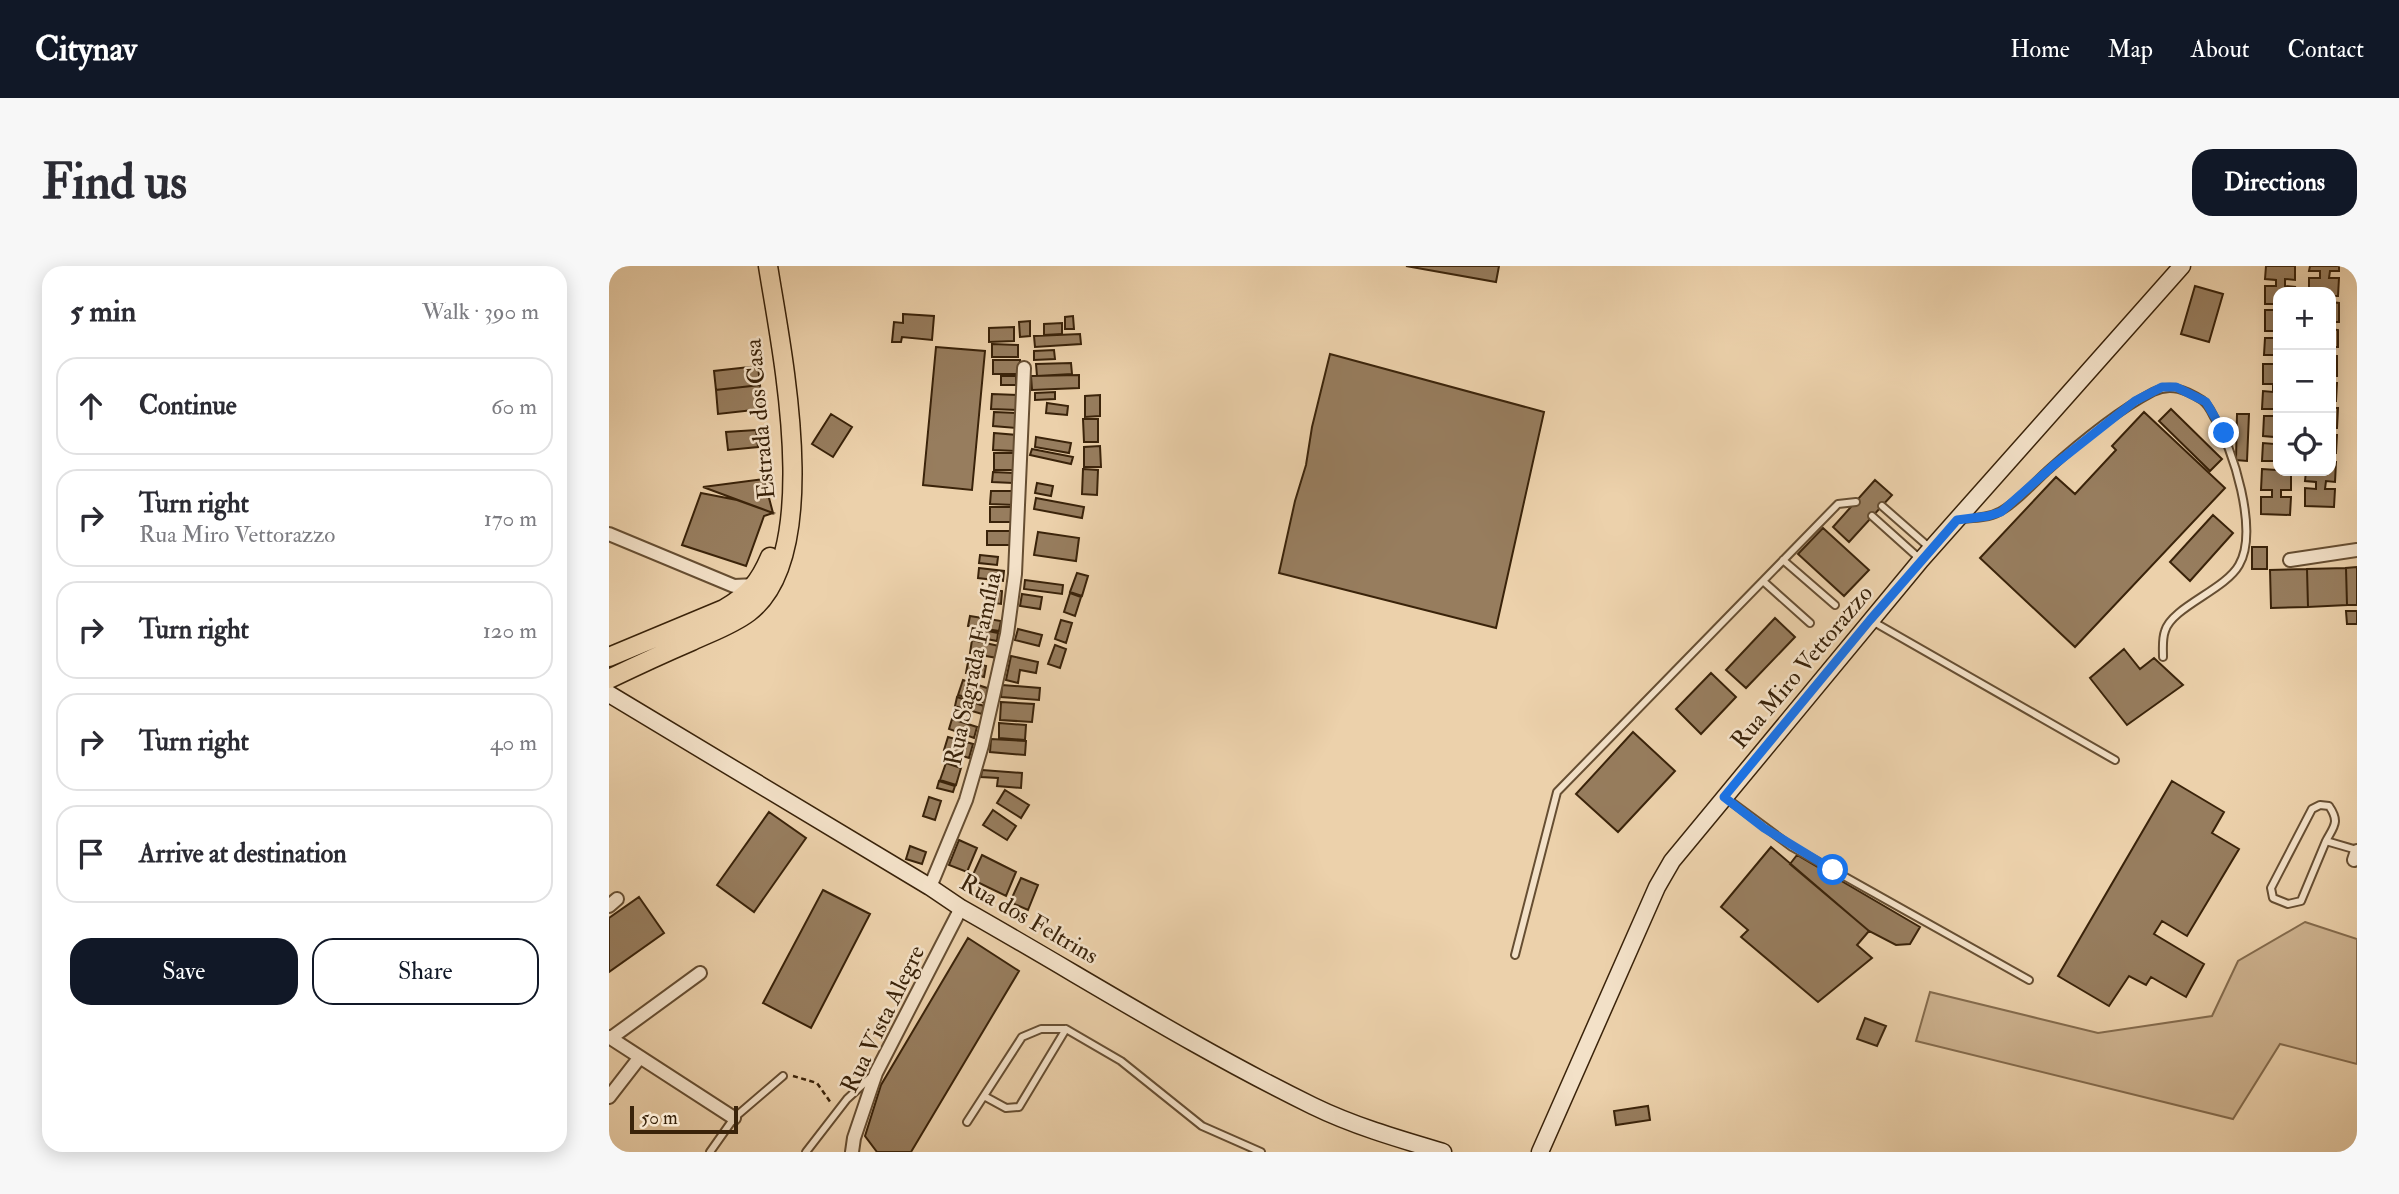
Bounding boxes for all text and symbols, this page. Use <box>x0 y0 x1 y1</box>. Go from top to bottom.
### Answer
text: Citynav <box>35 29 137 70</box>
text: Home <box>2010 34 2070 65</box>
text: Map <box>2108 34 2153 65</box>
text: About <box>2191 34 2250 65</box>
text: Contact <box>2288 34 2364 65</box>
button: Directions <box>2192 149 2357 216</box>
text: Find us <box>42 152 187 213</box>
map controls <box>2273 287 2336 476</box>
button: + <box>2273 287 2336 350</box>
text: 5 min <box>70 293 136 330</box>
text: Walk · 390 m <box>422 297 539 326</box>
street label: Estrada dos Casa <box>737 336 782 501</box>
button: − <box>2273 350 2336 413</box>
icon: ahead <box>72 387 110 425</box>
text: Continue <box>139 390 237 422</box>
text: 60 m <box>491 392 537 421</box>
button: locate <box>2273 413 2336 476</box>
route end <box>2208 417 2239 448</box>
text: Turn right <box>139 488 249 520</box>
icon: right <box>72 499 110 537</box>
text: 170 m <box>484 504 537 533</box>
text: Rua Miro Vettorazzo <box>139 520 335 549</box>
street label: Rua Sagrada Família <box>937 569 1009 768</box>
street label: Rua Miro Vettorazzo <box>1724 579 1880 755</box>
icon: right <box>72 611 110 649</box>
text: Turn right <box>139 614 249 646</box>
text: 120 m <box>483 616 537 645</box>
icon: right <box>72 723 110 761</box>
text: Turn right <box>139 726 249 758</box>
text: 40 m <box>490 728 537 757</box>
icon: arrive <box>72 835 110 873</box>
text: Arrive at destination <box>139 838 347 870</box>
route start <box>1817 854 1848 885</box>
street label: Rua dos Feltrins <box>954 867 1104 971</box>
button: Save <box>70 938 298 1005</box>
button: Share <box>312 938 539 1005</box>
street label: Rua Vista Alegre <box>834 940 932 1098</box>
scale bar <box>630 1103 739 1135</box>
text: 50 m <box>641 1106 678 1130</box>

